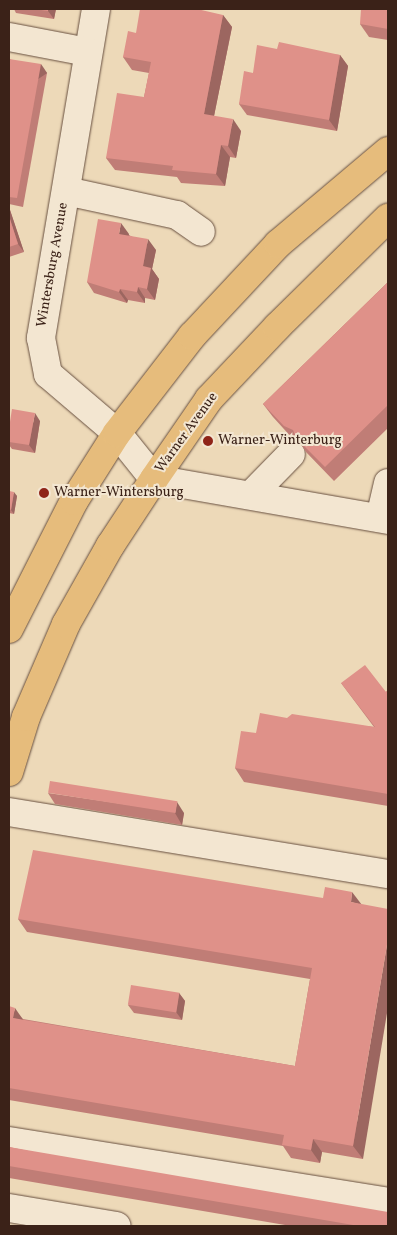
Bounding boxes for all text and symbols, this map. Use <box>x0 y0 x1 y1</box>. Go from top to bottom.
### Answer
street label: Wintersburg Avenue <box>34 201 72 329</box>
street label: Warner Avenue <box>152 389 222 477</box>
place label: Warner-Winterburg <box>218 433 342 449</box>
marker: Warner-Winterburg <box>202 435 214 447</box>
place label: Warner-Wintersburg <box>54 485 184 501</box>
marker: Warner-Wintersburg <box>38 487 50 499</box>

